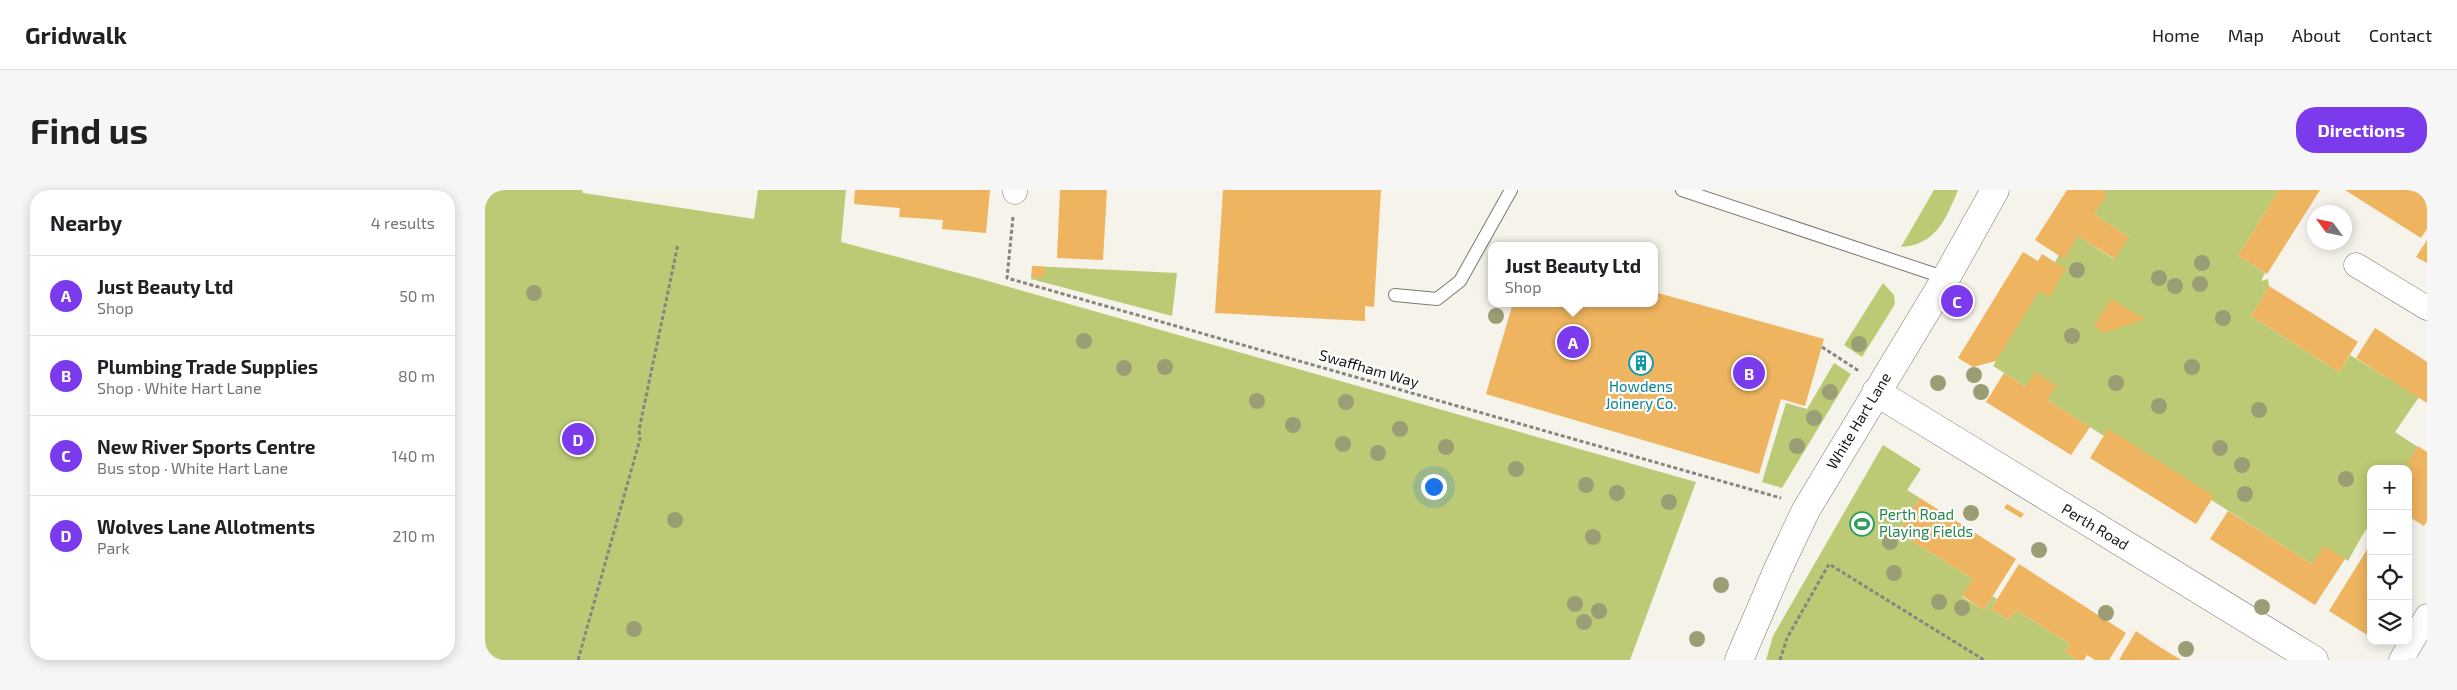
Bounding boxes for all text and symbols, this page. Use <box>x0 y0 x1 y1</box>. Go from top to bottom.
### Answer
text: Gridwalk <box>25 20 127 49</box>
text: Home <box>2152 24 2200 46</box>
text: Map <box>2228 24 2264 46</box>
text: About <box>2292 24 2341 46</box>
text: Contact <box>2369 24 2432 46</box>
button: Directions <box>2296 107 2427 153</box>
text: Find us <box>30 109 148 151</box>
north arrow <box>2307 205 2352 250</box>
text: Nearby <box>50 210 122 235</box>
text: 4 results <box>371 213 435 232</box>
popup <box>1488 242 1658 307</box>
text: Just Beauty Ltd <box>1505 254 1641 277</box>
text: Just Beauty Ltd <box>97 275 233 298</box>
text: Shop <box>1505 277 1541 296</box>
pin: C <box>1941 282 1973 320</box>
text: A <box>61 286 71 305</box>
text: 50 m <box>399 286 435 305</box>
text: Shop <box>97 298 134 317</box>
pin: A <box>1557 323 1589 361</box>
street label: Swaffham Way <box>1317 345 1421 391</box>
building icon: Howdens Joinery Co. <box>1628 350 1654 376</box>
pin: B <box>1733 354 1765 392</box>
text: Plumbing Trade Supplies <box>97 355 318 378</box>
text: B <box>61 366 71 385</box>
text: 80 m <box>398 366 435 385</box>
street label: White Hart Lane <box>1822 369 1894 472</box>
place label: Howdens Joinery Co. <box>1605 377 1677 412</box>
text: Shop · White Hart Lane <box>97 378 261 397</box>
pin: D <box>562 420 594 458</box>
text: New River Sports Centre <box>97 435 316 458</box>
text: C <box>61 446 71 465</box>
text: 140 m <box>392 446 435 465</box>
text: Bus stop · White Hart Lane <box>97 458 288 477</box>
map controls <box>2367 465 2412 645</box>
button: + <box>2367 465 2412 510</box>
your location <box>1421 474 1447 500</box>
street label: Perth Road <box>2059 499 2132 553</box>
place label: Perth Road Playing Fields <box>1879 505 1973 540</box>
button: − <box>2367 510 2412 555</box>
sports icon: Perth Road Playing Fields <box>1849 511 1875 537</box>
text: Wolves Lane Allotments <box>97 515 315 538</box>
text: D <box>61 526 71 545</box>
text: 210 m <box>392 526 435 545</box>
text: Park <box>97 538 130 557</box>
button: locate <box>2367 555 2412 600</box>
button: layers <box>2367 600 2412 645</box>

